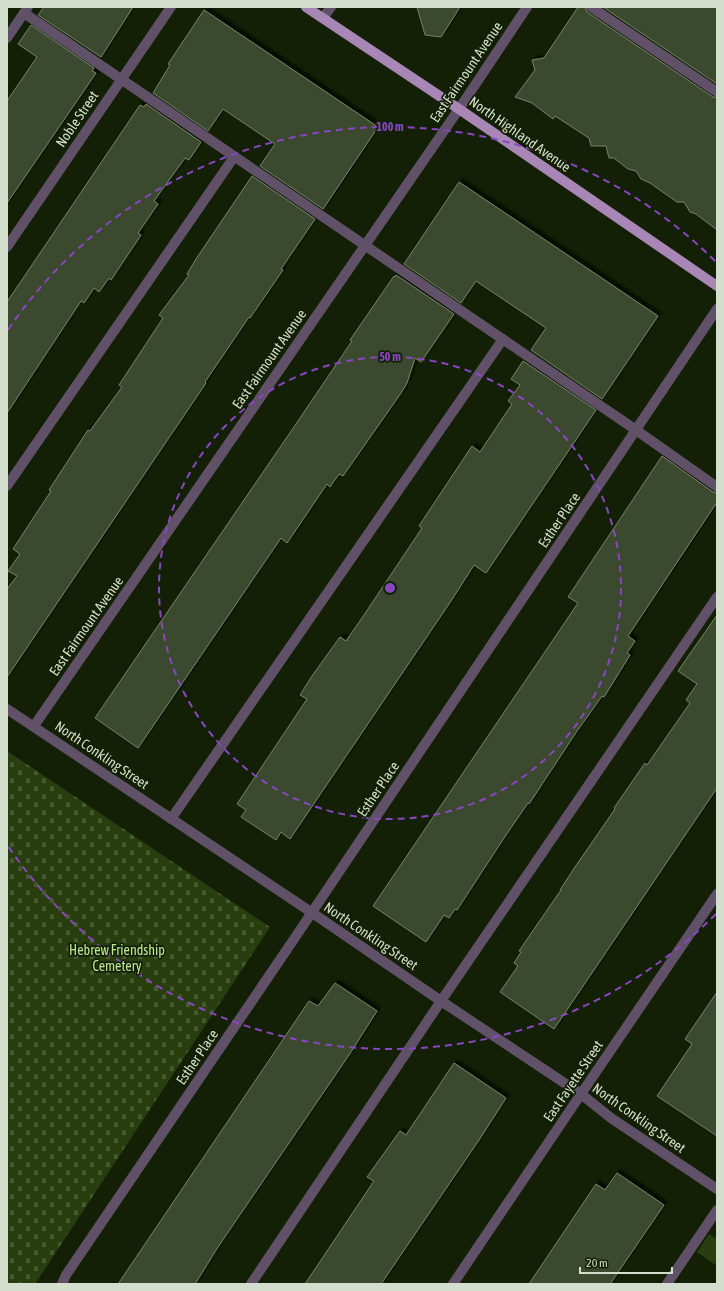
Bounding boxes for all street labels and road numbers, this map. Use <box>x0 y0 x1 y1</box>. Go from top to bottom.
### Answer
street label: East Fairmount Avenue <box>427 19 505 125</box>
street label: Noble Street <box>52 88 102 150</box>
street label: North Highland Avenue <box>466 93 574 175</box>
street label: East Fairmount Avenue <box>229 306 309 412</box>
street label: Esther Place <box>535 490 583 550</box>
street label: East Fairmount Avenue <box>46 573 126 679</box>
street label: North Conkling Street <box>52 718 152 792</box>
street label: Esther Place <box>354 759 402 819</box>
street label: North Conkling Street <box>321 899 421 973</box>
street label: Esther Place <box>173 1027 221 1087</box>
street label: East Fayette Street <box>540 1038 606 1124</box>
street label: North Conkling Street <box>589 1080 689 1156</box>

